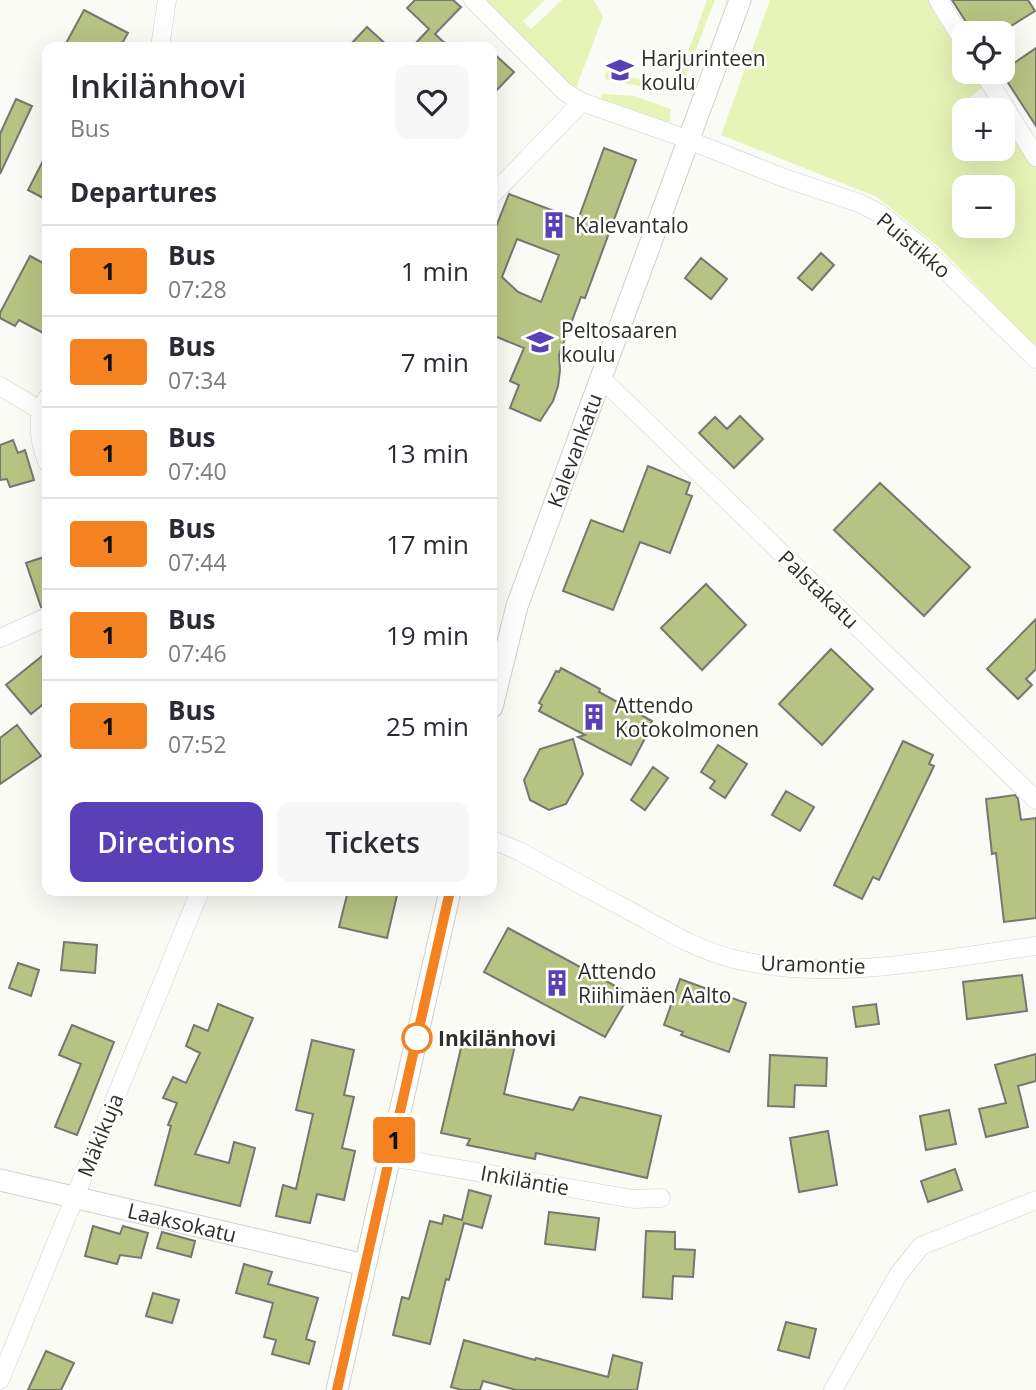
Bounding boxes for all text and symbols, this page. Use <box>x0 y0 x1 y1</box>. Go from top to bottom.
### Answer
map controls <box>952 21 1015 238</box>
button: locate <box>952 21 1015 84</box>
place label: Harjurinteen koulu <box>641 44 766 96</box>
school or university icon: Harjurinteen koulu <box>605 55 635 85</box>
text: Inkilänhovi <box>70 63 246 108</box>
button: heart <box>395 65 469 139</box>
button: + <box>952 98 1015 161</box>
text: Bus <box>70 112 110 144</box>
text: Departures <box>70 174 217 210</box>
button: − <box>952 175 1015 238</box>
street label: Puistikko <box>871 206 957 284</box>
building icon: Kalevantalo <box>539 210 569 240</box>
place label: Kalevantalo <box>575 211 689 239</box>
text: Bus <box>168 237 215 273</box>
text: 1 min <box>401 253 469 289</box>
text: 1 <box>102 254 115 287</box>
text: 07:28 <box>168 273 227 305</box>
place label: Peltosaaren koulu <box>561 316 677 368</box>
school or university icon: Peltosaaren koulu <box>525 327 555 357</box>
text: Bus <box>168 328 215 364</box>
text: 7 min <box>401 344 469 380</box>
text: 1 <box>102 345 115 378</box>
text: 07:34 <box>168 364 227 396</box>
street label: Kalevankatu <box>540 389 608 511</box>
text: Bus <box>168 419 215 455</box>
text: 13 min <box>386 435 469 471</box>
text: 1 <box>102 436 115 469</box>
text: 07:40 <box>168 455 227 487</box>
text: Bus <box>168 510 215 546</box>
text: 17 min <box>386 526 469 562</box>
text: 1 <box>102 527 115 560</box>
street label: Palstakatu <box>773 544 865 634</box>
text: 07:44 <box>168 546 227 578</box>
text: Bus <box>168 601 215 637</box>
text: 19 min <box>386 617 469 653</box>
text: 1 <box>102 618 115 651</box>
text: 07:46 <box>168 637 227 669</box>
place label: Attendo Kotokolmonen <box>615 691 759 743</box>
text: Bus <box>168 692 215 728</box>
building icon: Attendo Kotokolmonen <box>579 702 609 732</box>
text: 25 min <box>386 708 469 744</box>
text: 1 <box>102 709 115 742</box>
text: 07:52 <box>168 728 227 760</box>
button: Directions <box>70 802 263 882</box>
button: Tickets <box>277 802 469 882</box>
street label: Uramontie <box>760 948 866 980</box>
place label: Attendo Riihimäen Aalto <box>578 957 731 1009</box>
building icon: Attendo Riihimäen Aalto <box>542 968 572 998</box>
marker: Inkilänhovi <box>402 1023 432 1053</box>
place label: Inkilänhovi <box>438 1024 556 1052</box>
street label: Mäkikuja <box>71 1089 129 1181</box>
line badge: 1 <box>371 1117 417 1163</box>
text: 1 <box>387 1123 401 1156</box>
street label: Inkiläntie <box>478 1158 572 1202</box>
street label: Laaksokatu <box>125 1196 239 1249</box>

